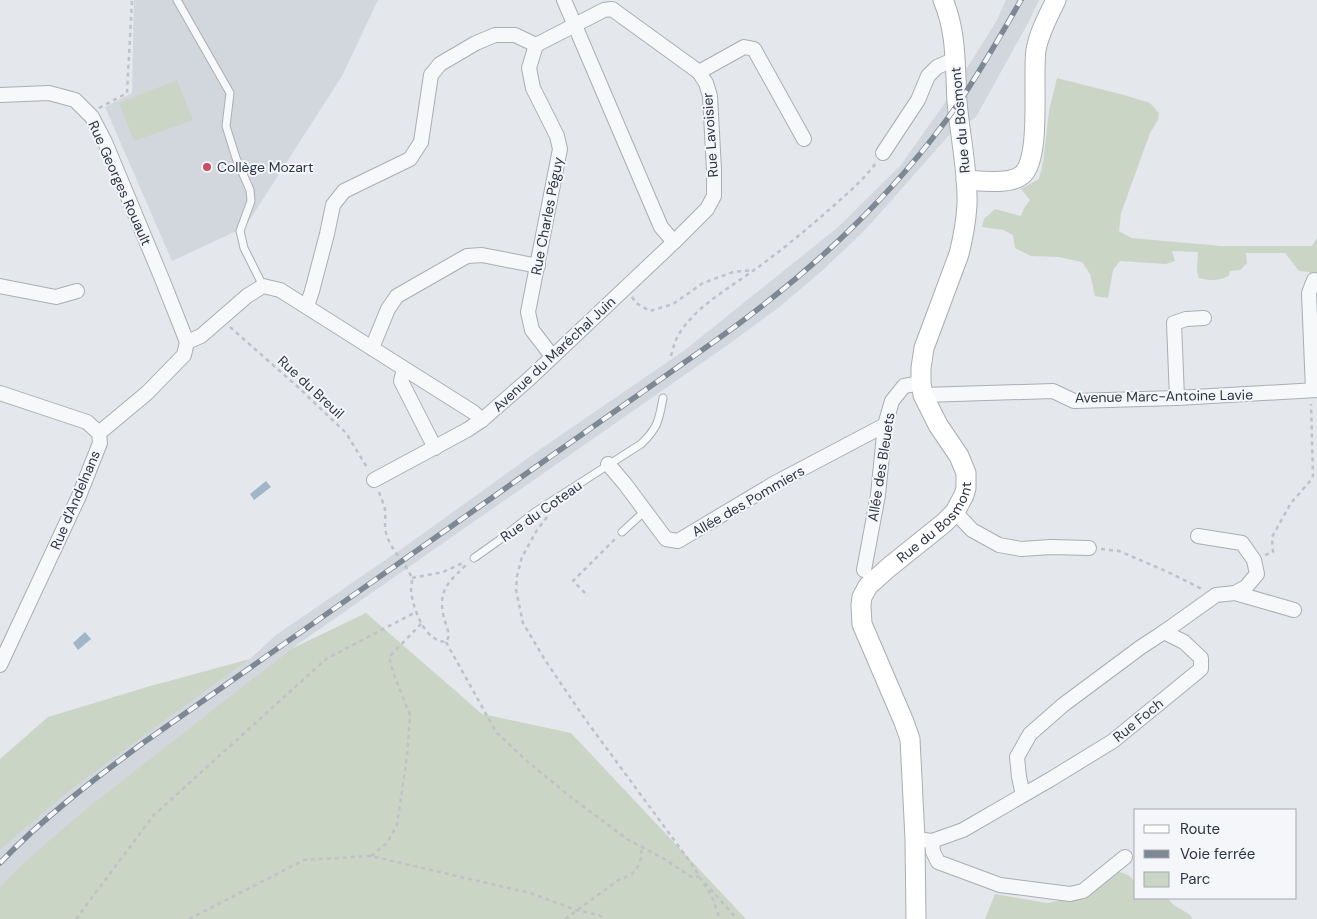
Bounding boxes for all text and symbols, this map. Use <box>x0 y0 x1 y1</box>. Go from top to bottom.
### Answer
street label: Rue du Bosmont <box>946 66 974 174</box>
street label: Rue Lavoisier <box>698 92 722 178</box>
street label: Rue Georges Rouault <box>84 118 156 248</box>
street label: Rue Charles Péguy <box>527 155 567 277</box>
place label: Collège Mozart <box>217 158 313 176</box>
marker: Collège Mozart <box>201 161 213 173</box>
street label: Avenue du Maréchal Juin <box>489 293 619 415</box>
street label: Rue du Breuil <box>274 352 348 422</box>
street label: Avenue Marc-Antoine Lavie <box>1075 385 1253 407</box>
street label: Allée des Bleuets <box>863 411 899 523</box>
street label: Rue d'Andelnans <box>46 448 104 552</box>
street label: Allée des Pommiers <box>688 461 808 541</box>
street label: Rue du Coteau <box>497 476 585 546</box>
street label: Rue du Bosmont <box>893 482 975 567</box>
street label: Rue Foch <box>1109 694 1167 746</box>
legend <box>1134 809 1297 899</box>
text: Route <box>1180 819 1220 839</box>
text: Voie ferrée <box>1180 844 1255 864</box>
text: Parc <box>1180 869 1210 889</box>

